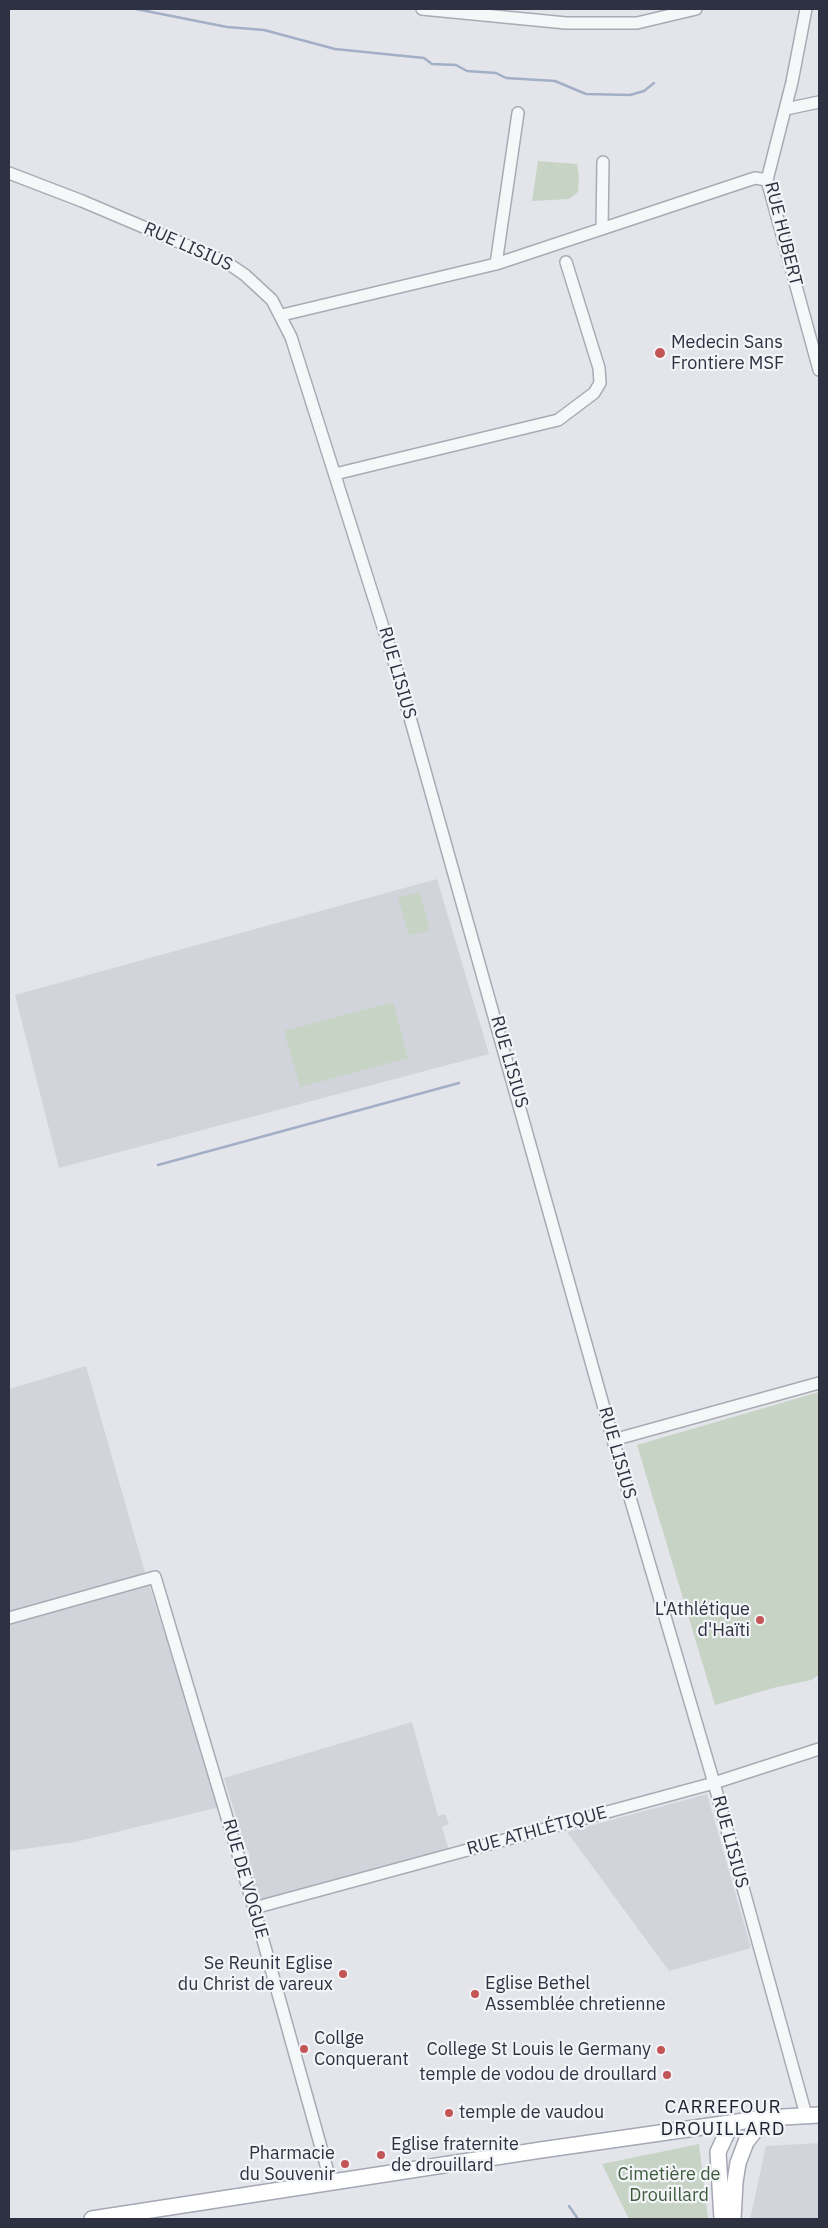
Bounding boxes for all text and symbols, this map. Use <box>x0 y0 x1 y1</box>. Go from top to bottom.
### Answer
street label: RUE HUBERT <box>760 180 806 288</box>
street label: RUE LISIUS <box>140 218 236 276</box>
place label: Medecin Sans Frontiere MSF <box>671 332 784 374</box>
marker: Medecin Sans Frontiere MSF <box>653 346 667 360</box>
street label: RUE LISIUS <box>374 624 420 722</box>
street label: RUE LISIUS <box>486 1013 532 1111</box>
street label: RUE LISIUS <box>594 1404 640 1502</box>
place label: L'Athlétique d'Haïti <box>655 1599 750 1642</box>
marker: L'Athlétique d'Haïti <box>754 1614 766 1626</box>
street label: RUE LISIUS <box>707 1793 753 1891</box>
street label: RUE ATHLÉTIQUE <box>465 1802 609 1860</box>
street label: RUE DE VOGUE <box>218 1817 272 1941</box>
place label: Se Reunit Eglise du Christ de vareux <box>178 1953 333 1996</box>
marker: Se Reunit Eglise du Christ de vareux <box>337 1968 349 1980</box>
place label: Eglise Bethel Assemblée chretienne <box>485 1973 666 2016</box>
marker: Eglise Bethel Assemblée chretienne <box>469 1988 481 2000</box>
place label: Collge Conquerant <box>314 2028 409 2070</box>
place label: College St Louis le Germany <box>427 2039 651 2061</box>
marker: Collge Conquerant <box>298 2043 310 2055</box>
marker: College St Louis le Germany <box>655 2044 667 2056</box>
place label: temple de vodou de droullard <box>419 2064 657 2086</box>
marker: temple de vodou de droullard <box>661 2069 673 2081</box>
district label: CARREFOUR DROUILLARD <box>659 2097 787 2141</box>
place label: temple de vaudou <box>459 2102 604 2124</box>
marker: temple de vaudou <box>443 2107 455 2119</box>
place label: Eglise fraternite de drouillard <box>391 2134 519 2176</box>
place label: Pharmacie du Souvenir <box>239 2143 335 2186</box>
marker: Eglise fraternite de drouillard <box>375 2149 387 2161</box>
marker: Pharmacie du Souvenir <box>339 2158 351 2170</box>
park label: Cimetière de Drouillard <box>618 2164 720 2206</box>

